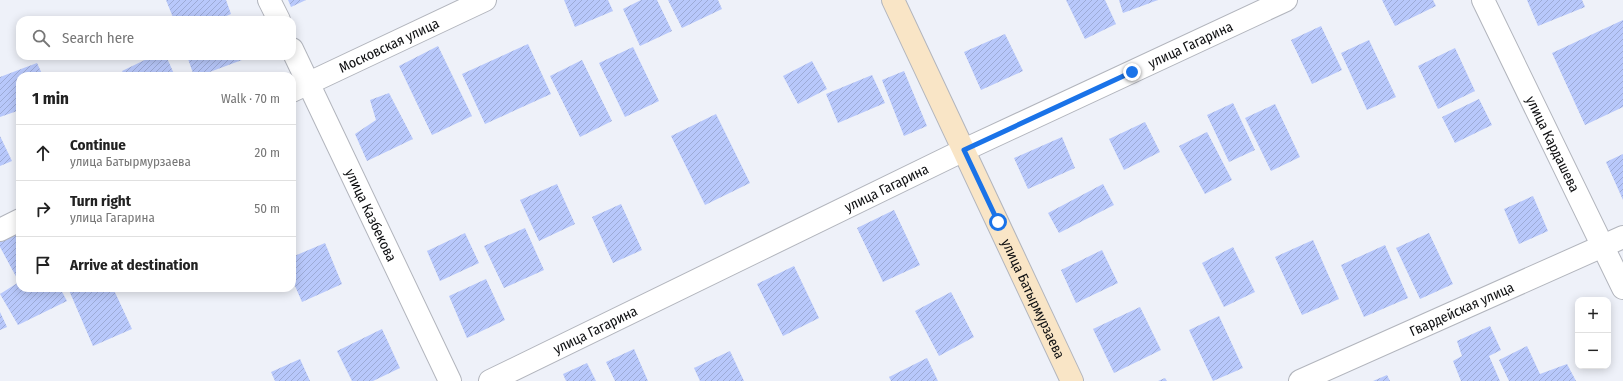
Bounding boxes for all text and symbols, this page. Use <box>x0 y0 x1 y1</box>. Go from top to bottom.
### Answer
street label: Московская улица <box>336 15 442 77</box>
search box <box>16 16 296 60</box>
street label: улица Гагарина <box>1146 18 1236 72</box>
icon: search <box>30 27 52 49</box>
text: Search here <box>62 29 134 47</box>
route end <box>1123 63 1141 81</box>
text: 1 min <box>32 88 69 109</box>
text: Walk · 70 m <box>221 91 280 106</box>
street label: улица Кардашева <box>1522 93 1583 195</box>
text: Continue <box>70 136 126 154</box>
icon: ahead <box>32 142 54 164</box>
text: 20 m <box>254 145 280 160</box>
text: улица Батырмурзаева <box>70 154 191 169</box>
street label: улица Гагарина <box>842 161 932 216</box>
street label: улица Казбекова <box>341 166 400 265</box>
text: Turn right <box>70 192 131 210</box>
icon: right <box>32 198 54 220</box>
text: 50 m <box>254 201 280 216</box>
text: улица Гагарина <box>70 210 155 225</box>
route start <box>989 213 1007 231</box>
street label: улица Батырмурзаева <box>997 236 1068 362</box>
icon: arrive <box>32 254 54 276</box>
text: Arrive at destination <box>70 256 198 274</box>
street label: Гвардейская улица <box>1407 279 1517 340</box>
map controls <box>1575 297 1611 369</box>
button: + <box>1575 297 1611 333</box>
street label: улица Гагарина <box>551 302 640 358</box>
button: − <box>1575 333 1611 369</box>

